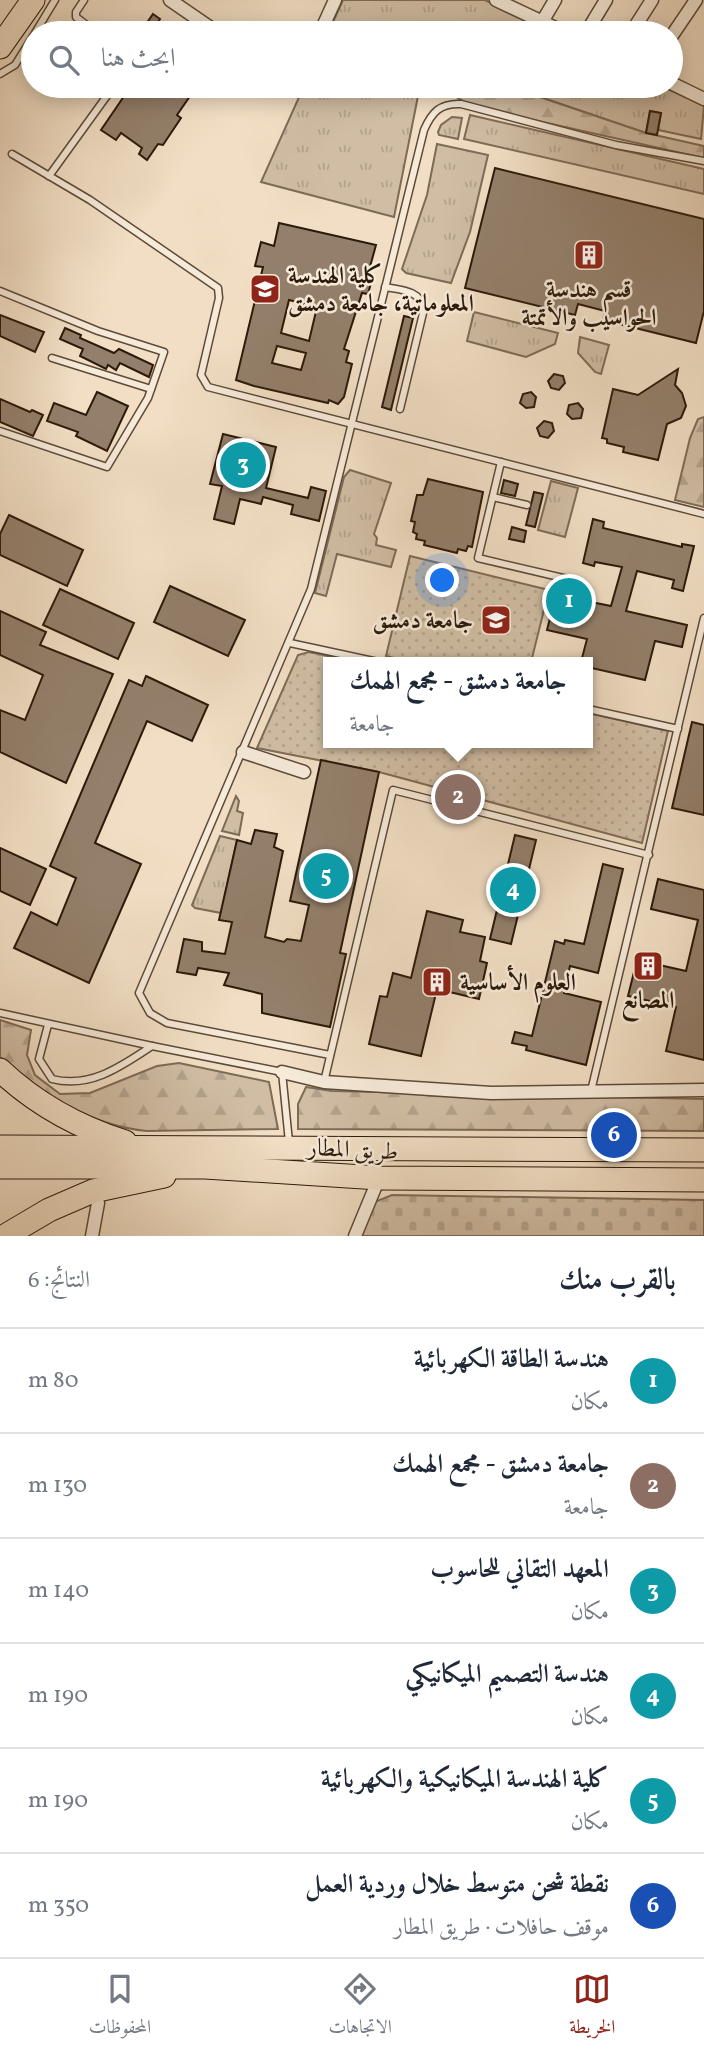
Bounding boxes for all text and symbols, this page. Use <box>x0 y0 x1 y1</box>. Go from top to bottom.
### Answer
search box <box>21 21 683 98</box>
icon: search <box>45 41 83 79</box>
text: ابحث هنا <box>101 41 176 77</box>
building icon: قسم هندسة الحواسيب والأتمتة <box>572 238 606 272</box>
place label: كلية الهندسة المعلوماتية، جامعة دمشق <box>288 260 474 322</box>
school or university icon: كلية الهندسة المعلوماتية، جامعة دمشق <box>248 272 282 306</box>
place label: قسم هندسة الحواسيب والأتمتة <box>522 274 657 336</box>
pin: 3 <box>220 439 266 491</box>
your location <box>425 563 459 597</box>
pin: 1 <box>546 575 592 627</box>
school or university icon: جامعة دمشق <box>479 603 513 637</box>
place label: جامعة دمشق <box>373 605 473 639</box>
popup <box>323 657 593 748</box>
text: جامعة دمشق - مجمع الهمك <box>349 664 567 700</box>
text: جامعة <box>349 709 395 741</box>
pin: 2 <box>435 771 481 823</box>
pin: 5 <box>303 850 349 902</box>
pin: 4 <box>490 864 536 916</box>
building icon: المصانع <box>631 949 665 983</box>
place label: العلوم الأساسية <box>460 964 576 1003</box>
building icon: العلوم الأساسية <box>420 965 454 999</box>
place label: المصانع <box>622 985 674 1022</box>
pin: 6 <box>591 1109 637 1161</box>
street label: طريق المطار <box>305 1132 399 1170</box>
text: بالقرب منك <box>559 1260 676 1302</box>
text: النتائج: 6 <box>28 1265 90 1297</box>
text: هندسة الطاقة الكهربائية <box>414 1342 609 1378</box>
text: 80 m <box>28 1365 78 1397</box>
text: 1 <box>648 1365 658 1397</box>
text: مكان <box>570 1387 609 1419</box>
text: جامعة دمشق - مجمع الهمك <box>392 1447 609 1483</box>
text: 130 m <box>28 1470 87 1502</box>
text: 2 <box>647 1470 659 1502</box>
text: جامعة <box>564 1492 609 1524</box>
text: المعهد التقاني للحاسوب <box>430 1552 609 1588</box>
text: 140 m <box>28 1575 89 1607</box>
text: 3 <box>647 1575 659 1607</box>
text: مكان <box>570 1597 609 1629</box>
text: هندسة التصميم الميكانيكي <box>405 1657 609 1693</box>
text: 190 m <box>28 1680 88 1712</box>
text: 4 <box>646 1680 660 1712</box>
text: مكان <box>570 1702 609 1734</box>
text: كلية الهندسة الميكانيكية والكهربائية <box>321 1762 609 1798</box>
text: 190 m <box>28 1785 88 1817</box>
text: 5 <box>647 1785 659 1817</box>
text: مكان <box>570 1807 609 1839</box>
text: نقطة شحن متوسط خلال وردية العمل <box>305 1867 609 1903</box>
text: 350 m <box>28 1890 89 1922</box>
text: 6 <box>647 1890 659 1922</box>
text: موقف حافلات · طريق المطار <box>394 1912 609 1944</box>
tab: المحفوظات <box>89 1970 151 2045</box>
tab: الاتجاهات <box>328 1970 392 2045</box>
tab: الخريطة <box>569 1970 615 2045</box>

